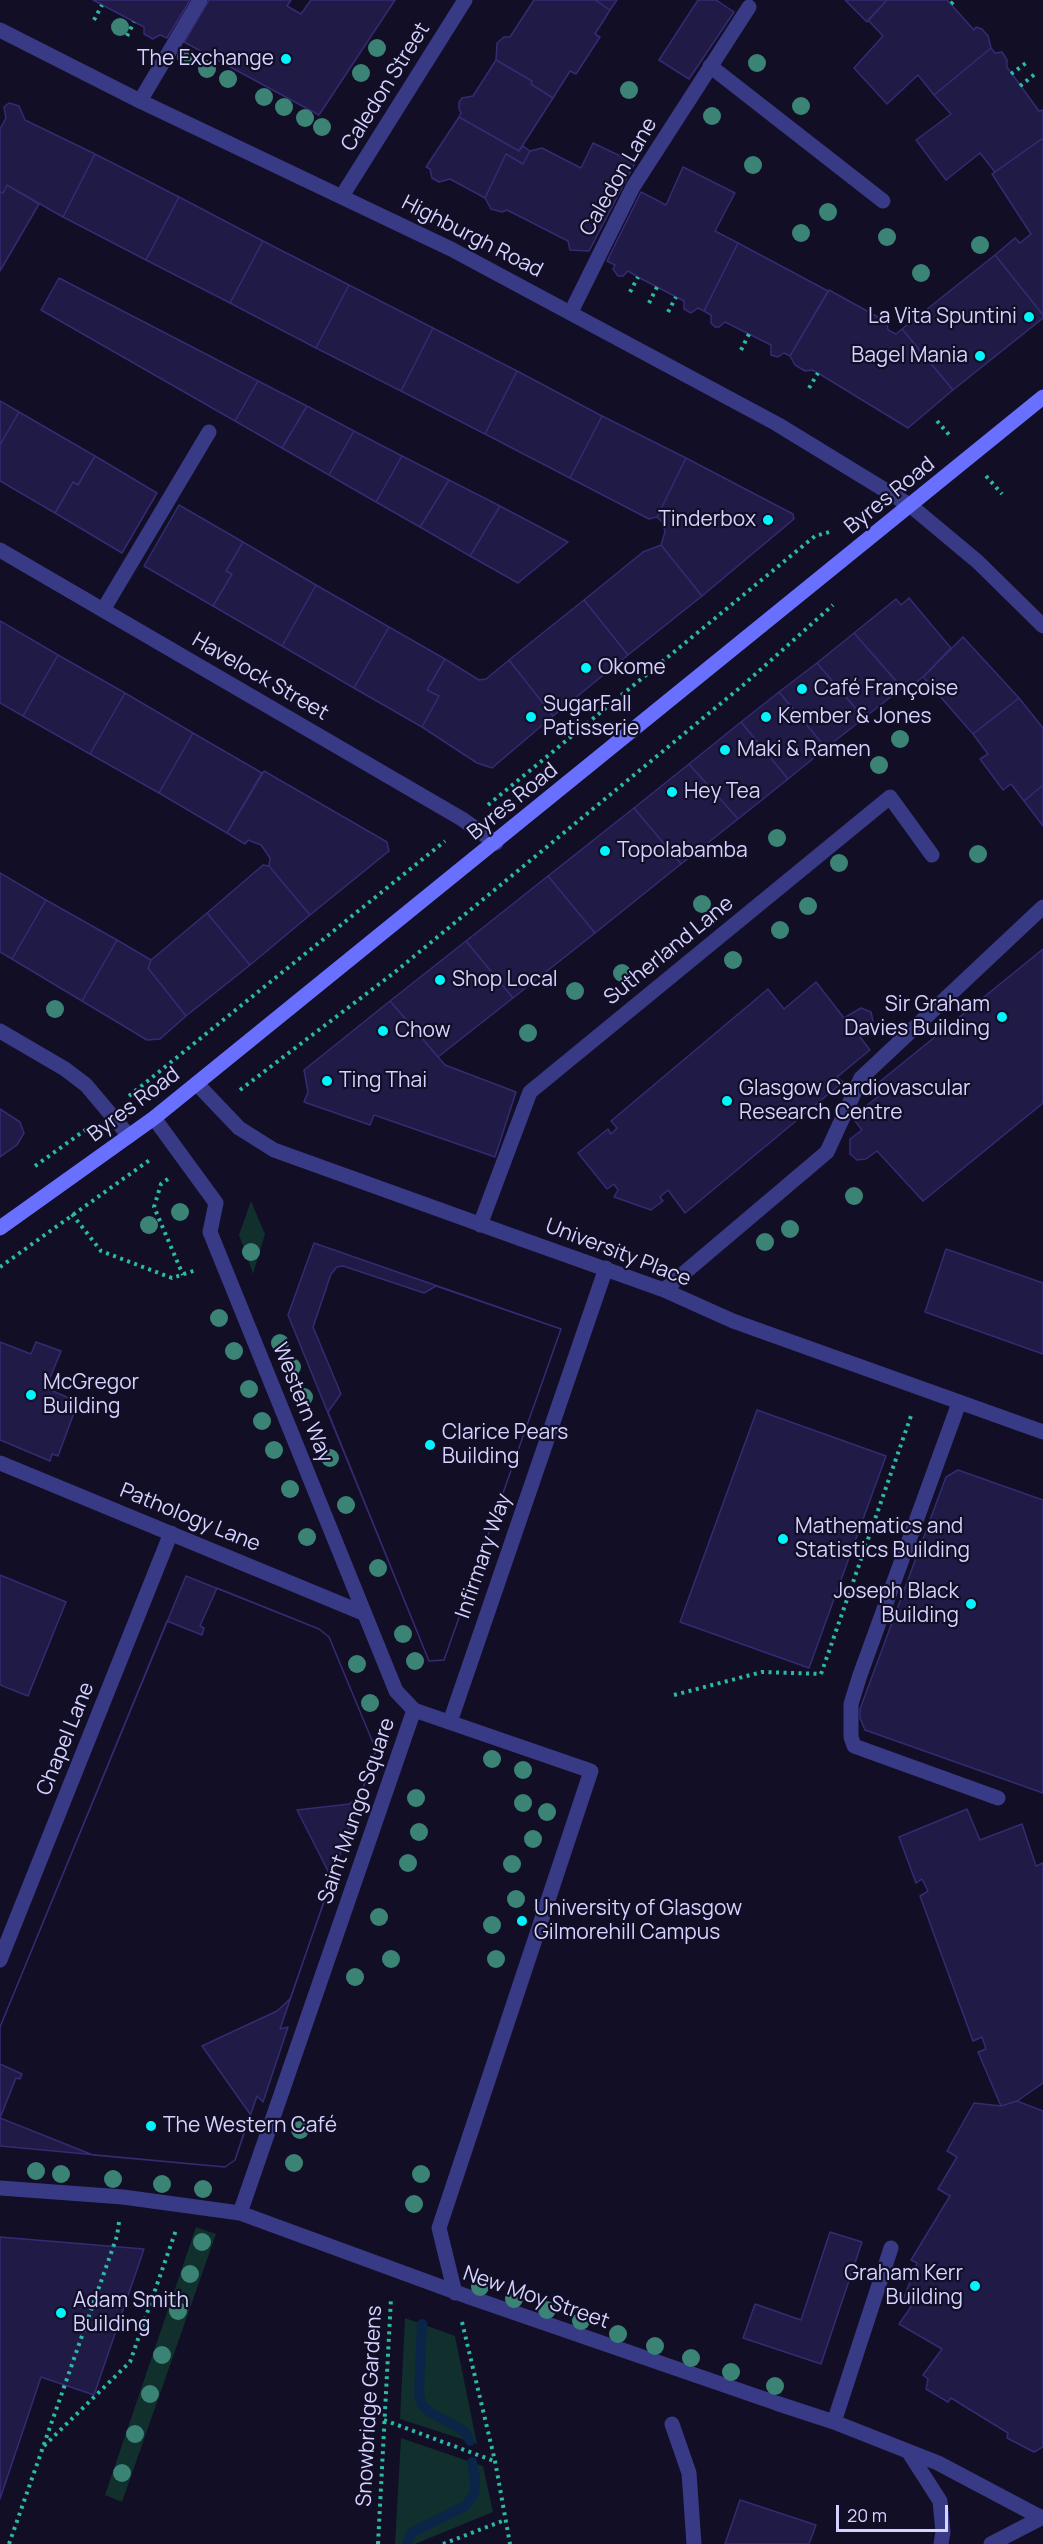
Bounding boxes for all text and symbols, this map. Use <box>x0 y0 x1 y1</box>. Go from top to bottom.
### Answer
street label: Caledon Street <box>336 18 436 156</box>
place label: The Exchange <box>137 46 274 72</box>
marker: The Exchange <box>279 52 293 66</box>
street label: Caledon Lane <box>575 113 663 241</box>
street label: Highburgh Road <box>397 191 547 283</box>
place label: La Vita Spuntini <box>868 304 1017 330</box>
marker: La Vita Spuntini <box>1022 310 1036 324</box>
place label: Bagel Mania <box>851 343 968 369</box>
marker: Bagel Mania <box>973 349 987 363</box>
street label: Byres Road <box>840 452 940 540</box>
place label: Tinderbox <box>658 507 756 533</box>
marker: Tinderbox <box>761 513 775 527</box>
street label: Havelock Street <box>187 628 333 726</box>
place label: Okome <box>598 655 666 681</box>
marker: Okome <box>579 661 593 675</box>
place label: Café Françoise <box>814 676 958 702</box>
marker: Café Françoise <box>795 682 809 696</box>
place label: SugarFall Patisserie <box>543 692 639 742</box>
place label: Kember & Jones <box>778 704 932 730</box>
marker: SugarFall Patisserie <box>524 710 538 724</box>
marker: Kember & Jones <box>759 710 773 724</box>
place label: Maki & Ramen <box>737 737 871 763</box>
marker: Maki & Ramen <box>718 743 732 757</box>
street label: Byres Road <box>463 758 563 846</box>
place label: Hey Tea <box>684 779 760 805</box>
marker: Hey Tea <box>665 785 679 799</box>
place label: Topolabamba <box>617 838 748 864</box>
marker: Topolabamba <box>598 844 612 858</box>
street label: Sutherland Lane <box>599 891 739 1011</box>
place label: Shop Local <box>452 967 558 993</box>
marker: Shop Local <box>433 973 447 987</box>
place label: Sir Graham Davies Building <box>844 992 990 1042</box>
marker: Sir Graham Davies Building <box>995 1010 1009 1024</box>
place label: Chow <box>395 1018 451 1044</box>
marker: Chow <box>376 1024 390 1038</box>
street label: Byres Road <box>83 1062 185 1148</box>
place label: Ting Thai <box>339 1068 427 1094</box>
marker: Ting Thai <box>320 1074 334 1088</box>
place label: Glasgow Cardiovascular Research Centre <box>739 1076 971 1126</box>
marker: Glasgow Cardiovascular Research Centre <box>720 1094 734 1108</box>
street label: University Place <box>542 1214 694 1292</box>
street label: Western Way <box>267 1339 337 1467</box>
place label: McGregor Building <box>43 1370 139 1420</box>
marker: McGregor Building <box>24 1388 38 1402</box>
place label: Clarice Pears Building <box>442 1420 568 1470</box>
marker: Clarice Pears Building <box>423 1438 437 1452</box>
street label: Pathology Lane <box>116 1478 264 1558</box>
street label: Infirmary Way <box>451 1490 517 1622</box>
place label: Mathematics and Statistics Building <box>795 1514 970 1564</box>
marker: Mathematics and Statistics Building <box>776 1532 790 1546</box>
place label: Joseph Black Building <box>833 1579 959 1629</box>
marker: Joseph Black Building <box>964 1597 978 1611</box>
street label: Chapel Lane <box>32 1679 100 1799</box>
street label: Saint Mungo Square <box>313 1715 401 1907</box>
place label: University of Glasgow Gilmorehill Campus <box>534 1896 742 1946</box>
marker: University of Glasgow Gilmorehill Campus <box>515 1914 529 1928</box>
place label: The Western Café <box>163 2113 337 2139</box>
marker: The Western Café <box>144 2119 158 2133</box>
street label: New Moy Street <box>459 2261 613 2335</box>
place label: Graham Kerr Building <box>844 2261 963 2311</box>
marker: Graham Kerr Building <box>968 2279 982 2293</box>
place label: Adam Smith Building <box>73 2288 189 2338</box>
street label: Snowbridge Gardens <box>352 2305 388 2507</box>
marker: Adam Smith Building <box>54 2306 68 2320</box>
scale bar <box>839 2493 952 2531</box>
text: 20 m <box>847 2503 887 2527</box>

